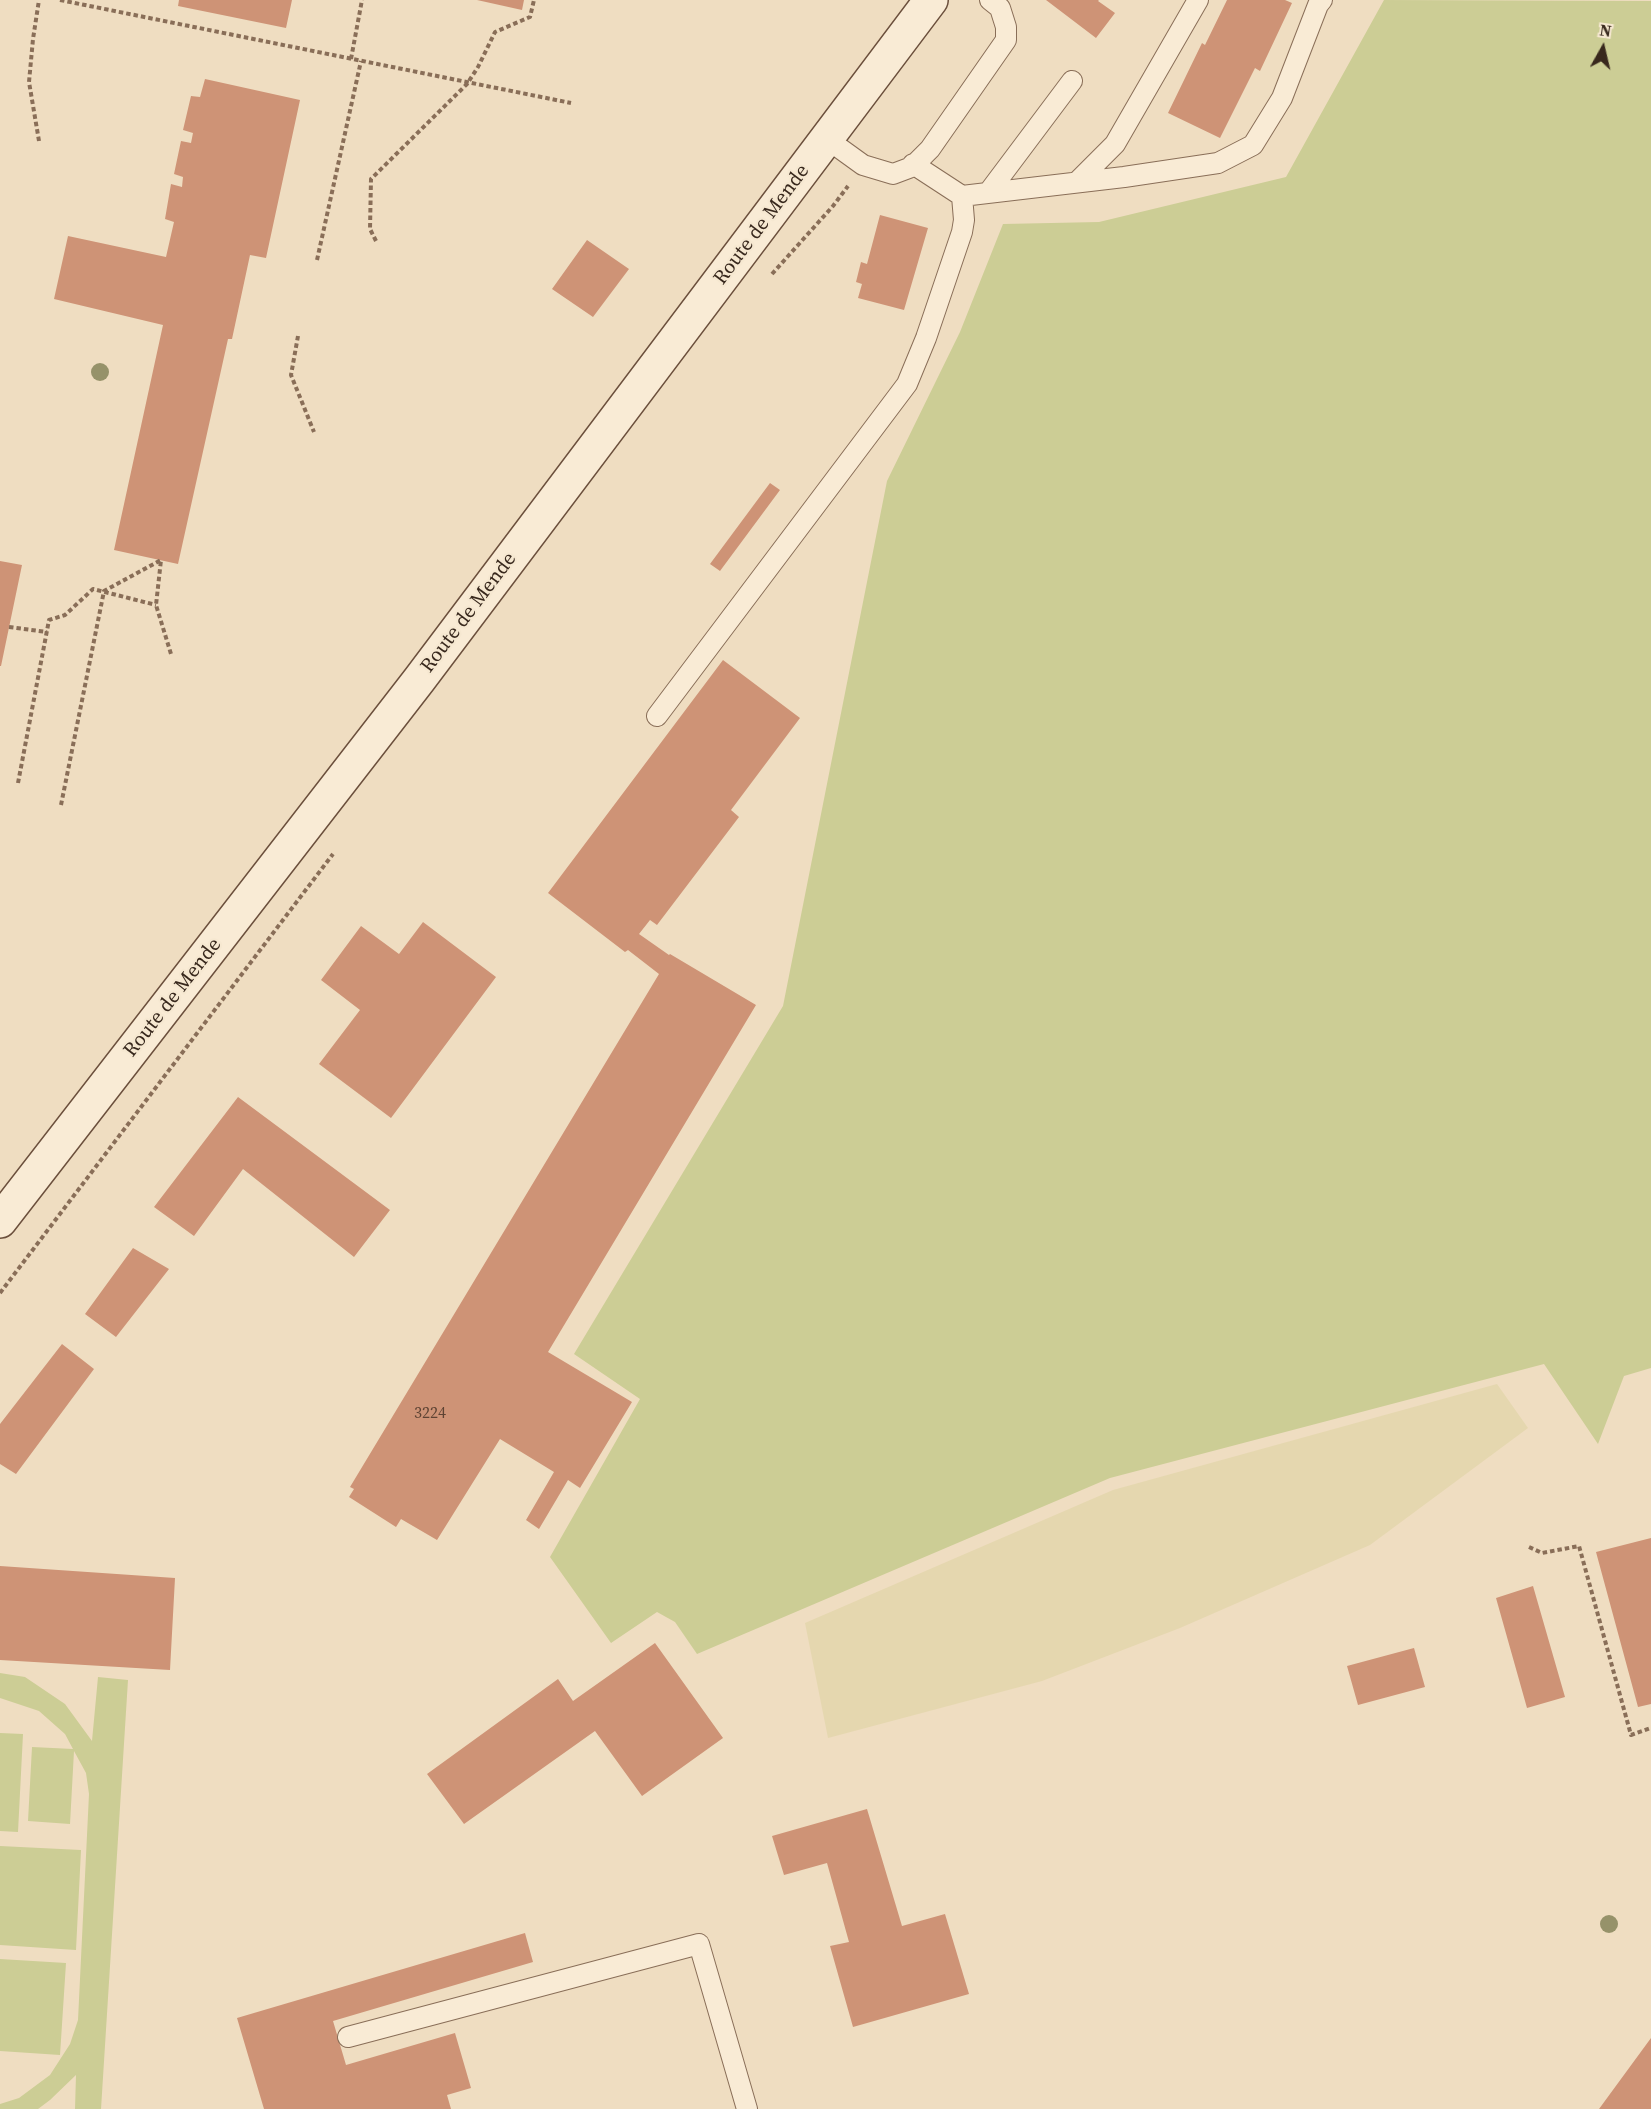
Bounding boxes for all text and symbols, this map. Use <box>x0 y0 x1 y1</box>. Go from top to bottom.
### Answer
north arrow <box>1573 18 1633 78</box>
text: N <box>1598 18 1613 42</box>
street label: Route de Mende <box>709 160 815 290</box>
street label: Route de Mende <box>416 548 522 678</box>
street label: Route de Mende <box>119 934 227 1062</box>
house number: 3224 <box>414 1404 446 1424</box>

